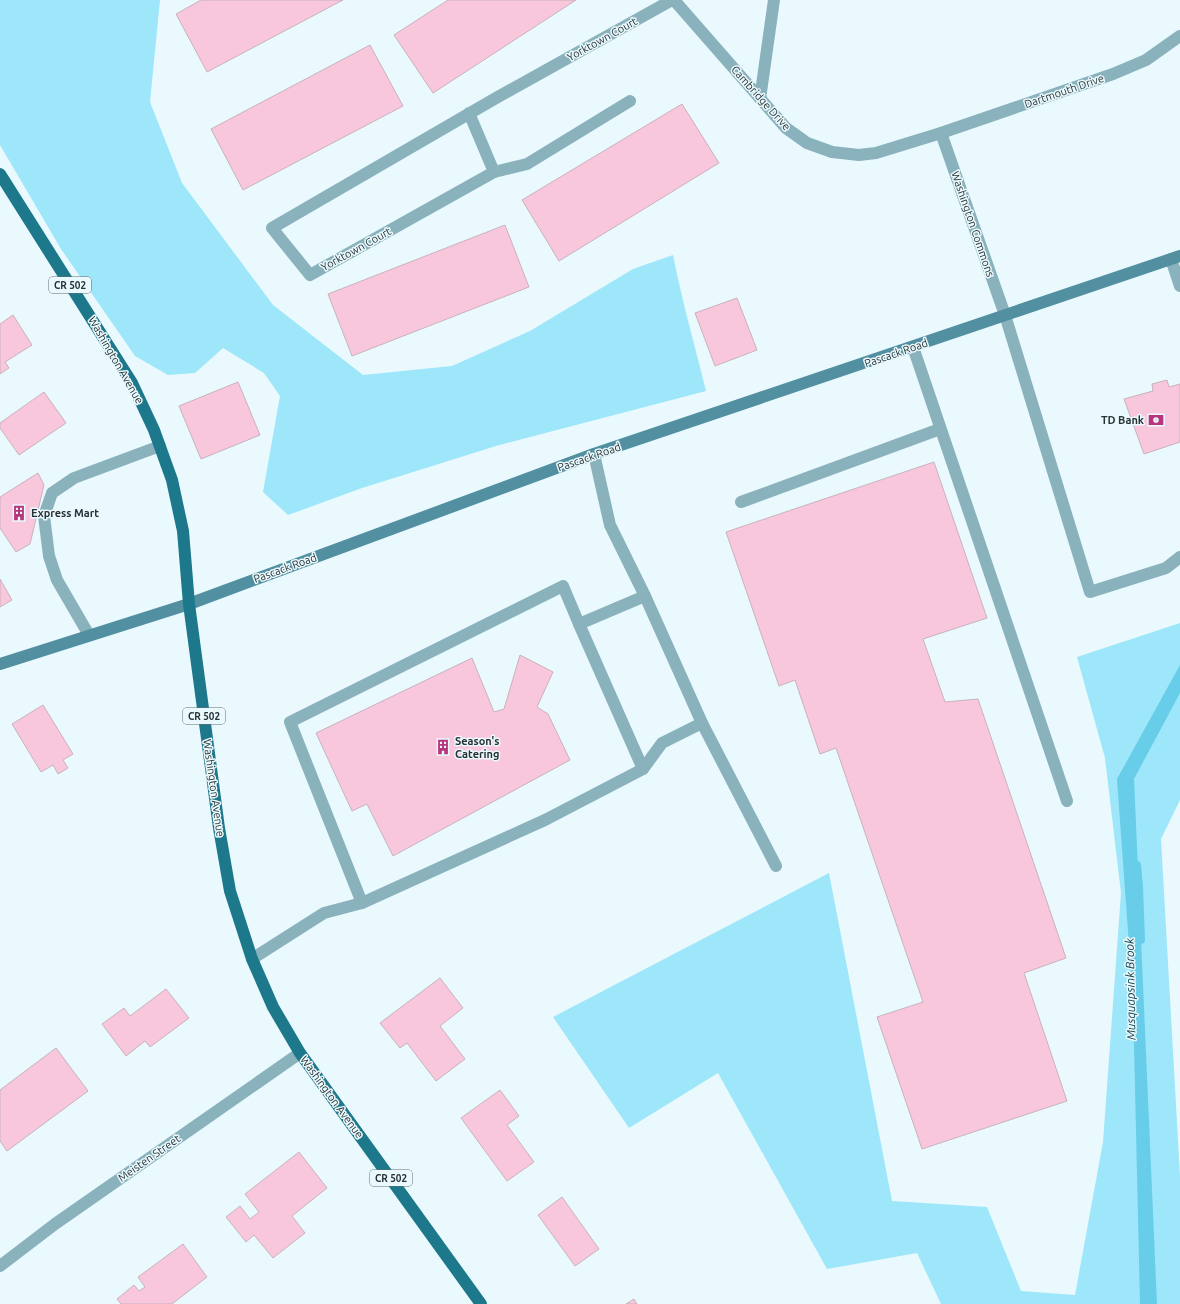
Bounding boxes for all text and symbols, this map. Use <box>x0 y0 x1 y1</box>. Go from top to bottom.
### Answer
street label: Yorktown Court <box>565 15 640 63</box>
street label: Cambridge Drive <box>729 63 793 133</box>
street label: Dartmouth Drive <box>1023 72 1105 110</box>
street label: Washington Commons <box>949 170 997 279</box>
street label: Yorktown Court <box>319 225 394 273</box>
road number: CR 502 <box>49 277 91 293</box>
street label: Washington Avenue <box>86 314 146 406</box>
street label: Pascack Road <box>863 337 929 369</box>
bank icon: TD Bank <box>1147 411 1165 429</box>
place label: TD Bank <box>1101 414 1145 426</box>
street label: Pascack Road <box>556 441 622 473</box>
building icon: Express Mart <box>10 504 28 522</box>
place label: Express Mart <box>31 507 99 519</box>
street label: Pascack Road <box>252 551 318 585</box>
road number: CR 502 <box>183 708 225 724</box>
place label: Season's Catering <box>455 735 500 760</box>
street label: Washington Avenue <box>201 738 227 838</box>
building icon: Season's Catering <box>434 738 452 756</box>
water label: Musquapsink Brook <box>1123 937 1137 1040</box>
street label: Washington Avenue <box>298 1054 366 1140</box>
street label: Meisten Street <box>116 1132 183 1184</box>
road number: CR 502 <box>370 1170 412 1186</box>

